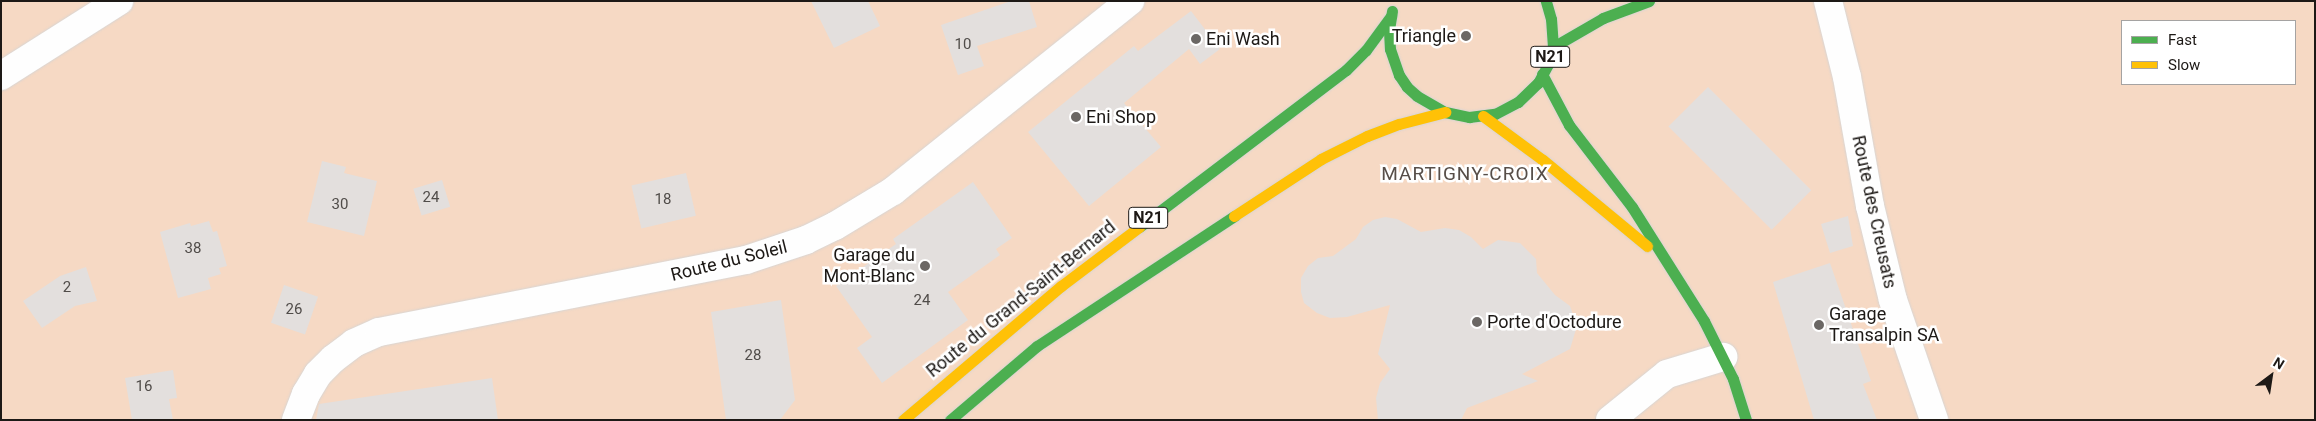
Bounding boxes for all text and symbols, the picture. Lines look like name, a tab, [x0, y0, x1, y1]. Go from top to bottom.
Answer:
legend	[2121, 20, 2296, 85]
place label: Triangle	[1392, 25, 1456, 47]
place label: Eni Wash	[1206, 28, 1280, 50]
marker: Triangle	[1460, 30, 1472, 42]
text: Fast	[2168, 31, 2197, 49]
marker: Eni Wash	[1190, 33, 1202, 45]
house number: 10	[955, 36, 971, 54]
road number: N21	[1530, 44, 1570, 70]
text: Slow	[2168, 56, 2200, 74]
place label: Eni Shop	[1086, 106, 1156, 128]
marker: Eni Shop	[1070, 111, 1082, 123]
street label: Route des Creusats	[1847, 133, 1901, 291]
district label: MARTIGNY-CROIX	[1380, 163, 1550, 185]
house number: 24	[423, 189, 439, 207]
house number: 18	[655, 191, 671, 209]
house number: 30	[332, 196, 348, 214]
road number: N21	[1128, 204, 1168, 232]
street label: Route du Grand-Saint-Bernard	[922, 216, 1120, 382]
street label: Route du Soleil	[668, 236, 790, 286]
house number: 38	[185, 240, 201, 258]
place label: Garage du Mont-Blanc	[823, 245, 915, 288]
marker: Garage du Mont-Blanc	[919, 260, 931, 272]
house number: 2	[63, 279, 71, 297]
house number: 24	[914, 292, 930, 310]
house number: 26	[286, 301, 302, 319]
place label: Garage Transalpin SA	[1829, 304, 1939, 346]
place label: Porte d'Octodure	[1487, 311, 1622, 333]
marker: Porte d'Octodure	[1471, 316, 1483, 328]
marker: Garage Transalpin SA	[1813, 319, 1825, 331]
house number: 28	[745, 347, 761, 365]
north arrow	[2246, 351, 2296, 401]
text: N	[2270, 354, 2287, 373]
house number: 16	[136, 378, 152, 396]

